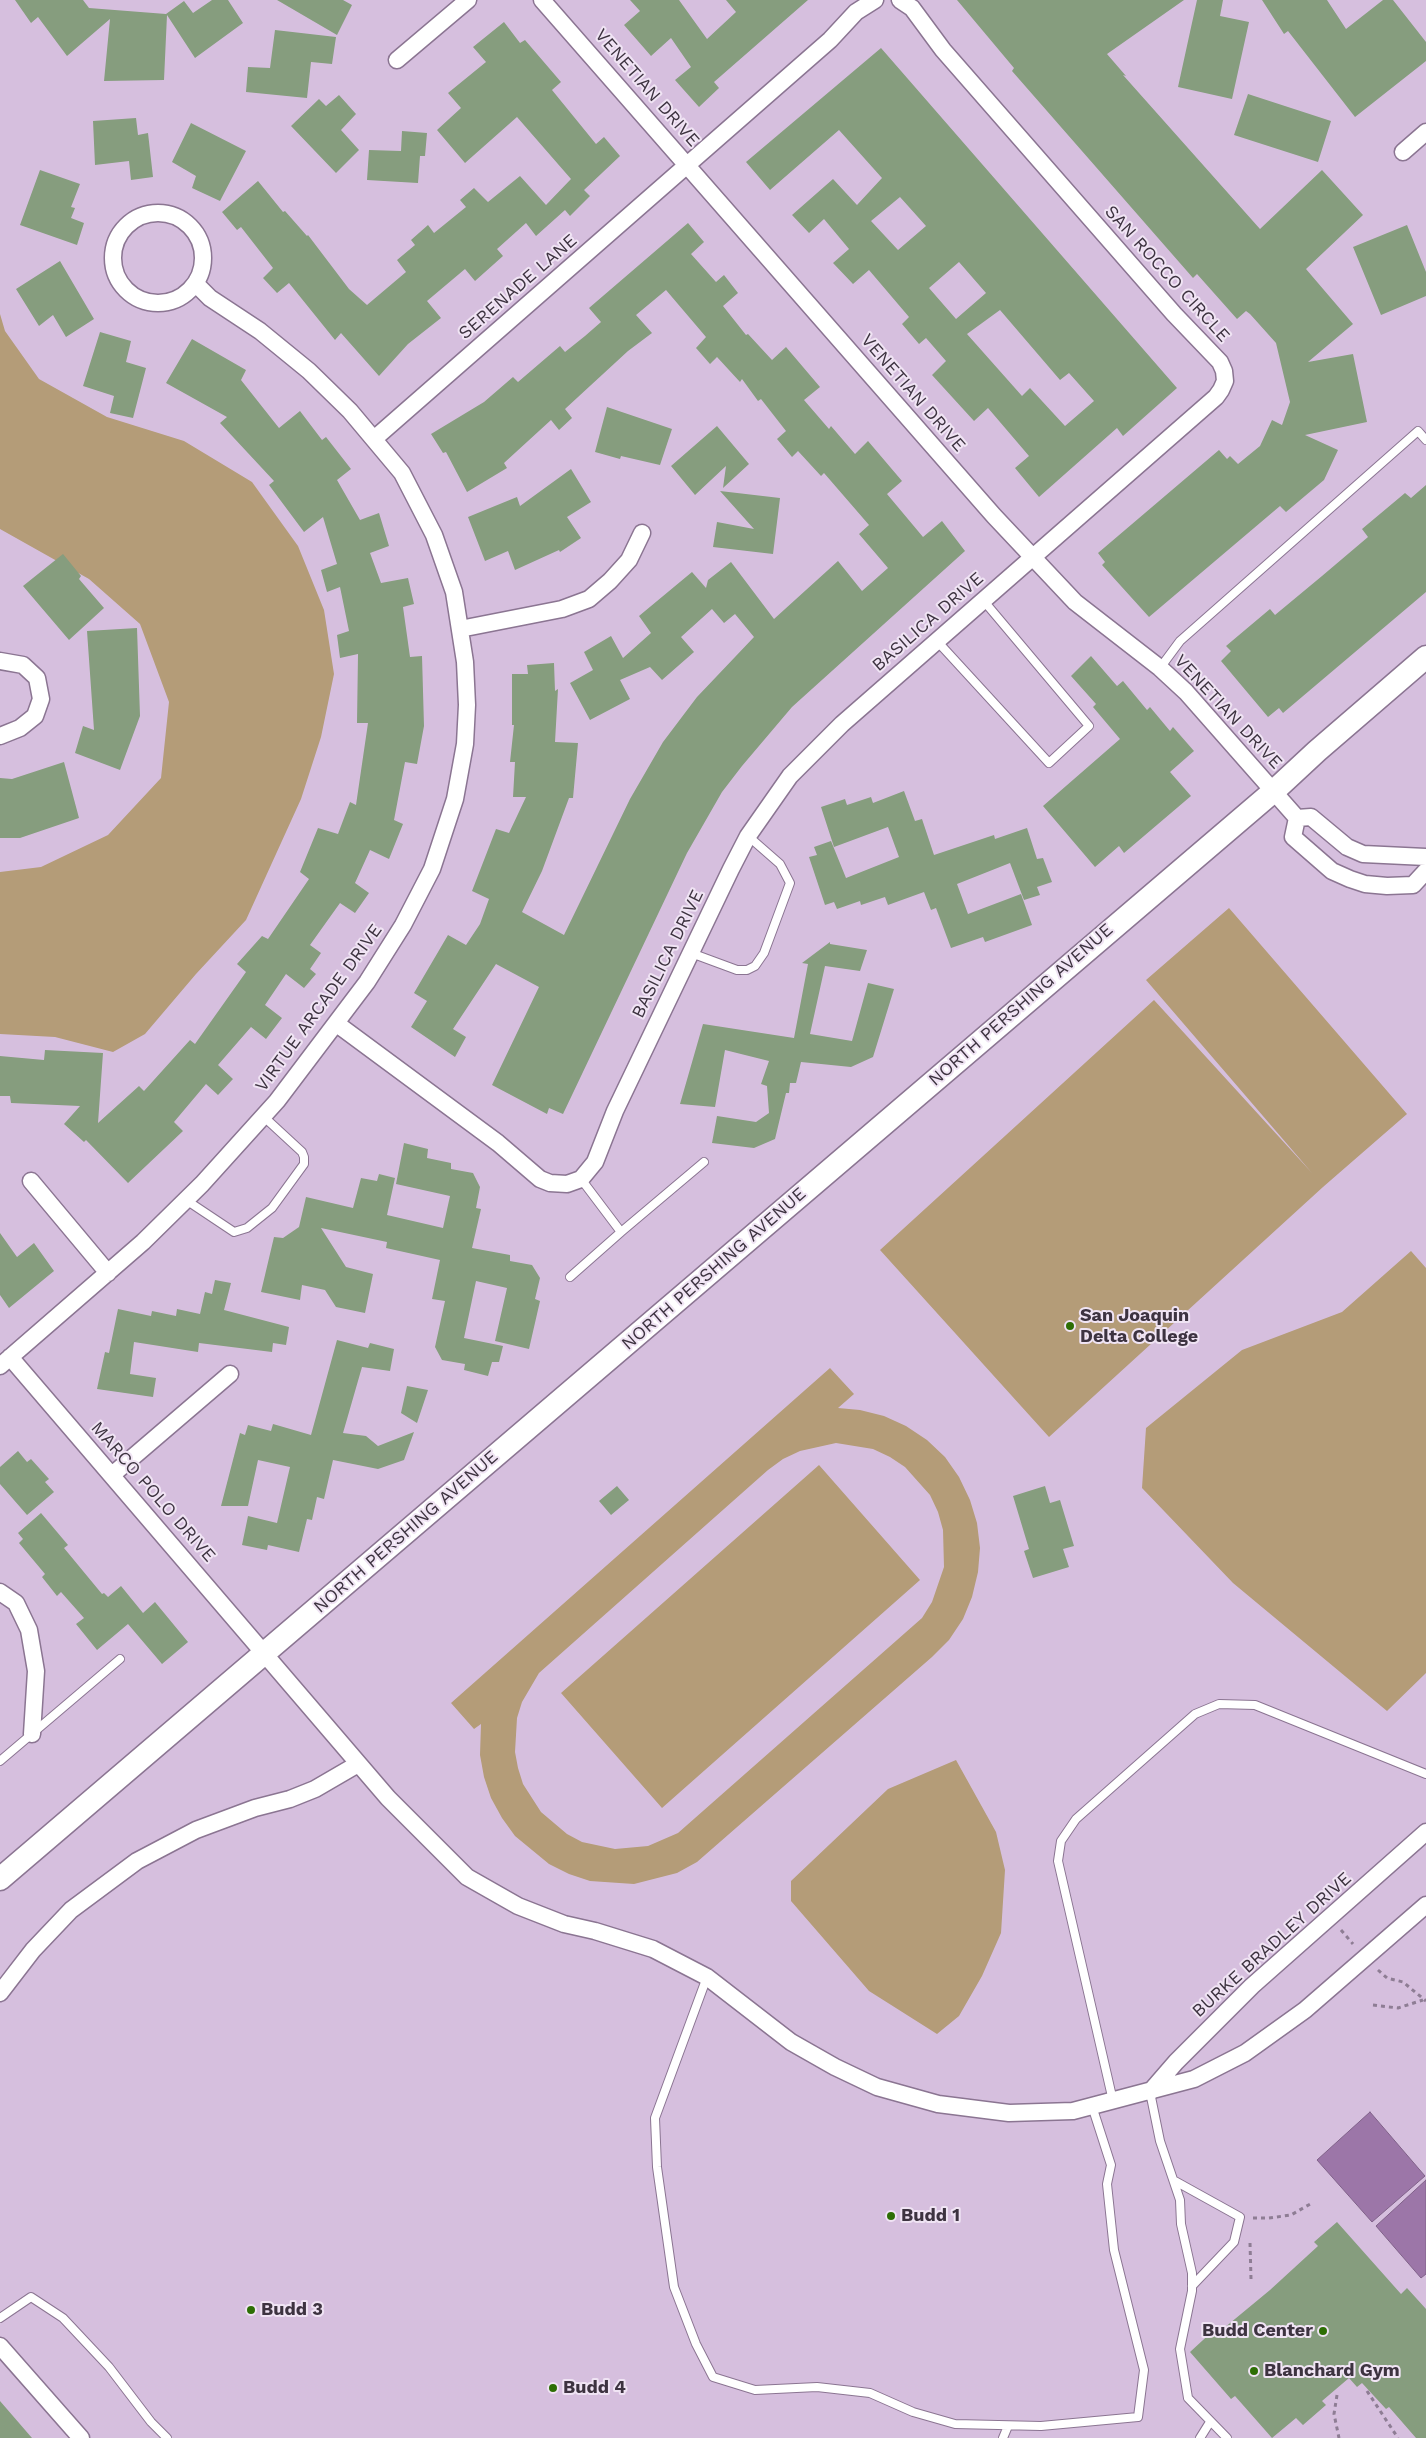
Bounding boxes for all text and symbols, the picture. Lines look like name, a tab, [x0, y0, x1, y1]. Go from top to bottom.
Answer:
street label: VENETIAN DRIVE	[590, 25, 704, 151]
street label: SAN ROCCO CIRCLE	[1100, 201, 1234, 347]
street label: SERENADE LANE	[454, 230, 582, 344]
street label: VENETIAN DRIVE	[856, 330, 970, 456]
street label: BASILICA DRIVE	[868, 568, 988, 676]
street label: VENETIAN DRIVE	[1169, 650, 1287, 774]
street label: BASILICA DRIVE	[628, 886, 708, 1022]
street label: NORTH PERSHING AVENUE	[925, 919, 1117, 1091]
street label: VIRTUE ARCADE DRIVE	[251, 920, 387, 1096]
street label: NORTH PERSHING AVENUE	[618, 1183, 810, 1355]
place label: San Joaquin Delta College	[1080, 1305, 1198, 1348]
marker: San Joaquin Delta College	[1064, 1320, 1076, 1332]
street label: MARCO POLO DRIVE	[86, 1417, 220, 1567]
street label: NORTH PERSHING AVENUE	[310, 1446, 502, 1618]
street label: BURKE BRADLEY DRIVE	[1188, 1868, 1356, 2022]
place label: Budd 1	[901, 2205, 960, 2227]
marker: Budd 1	[885, 2210, 897, 2222]
place label: Budd 3	[261, 2299, 323, 2321]
marker: Budd 3	[245, 2304, 257, 2316]
place label: Budd Center	[1202, 2320, 1313, 2342]
marker: Budd Center	[1317, 2325, 1329, 2337]
place label: Blanchard Gym	[1264, 2360, 1400, 2382]
marker: Blanchard Gym	[1248, 2365, 1260, 2377]
place label: Budd 4	[563, 2377, 626, 2399]
marker: Budd 4	[547, 2382, 559, 2394]

